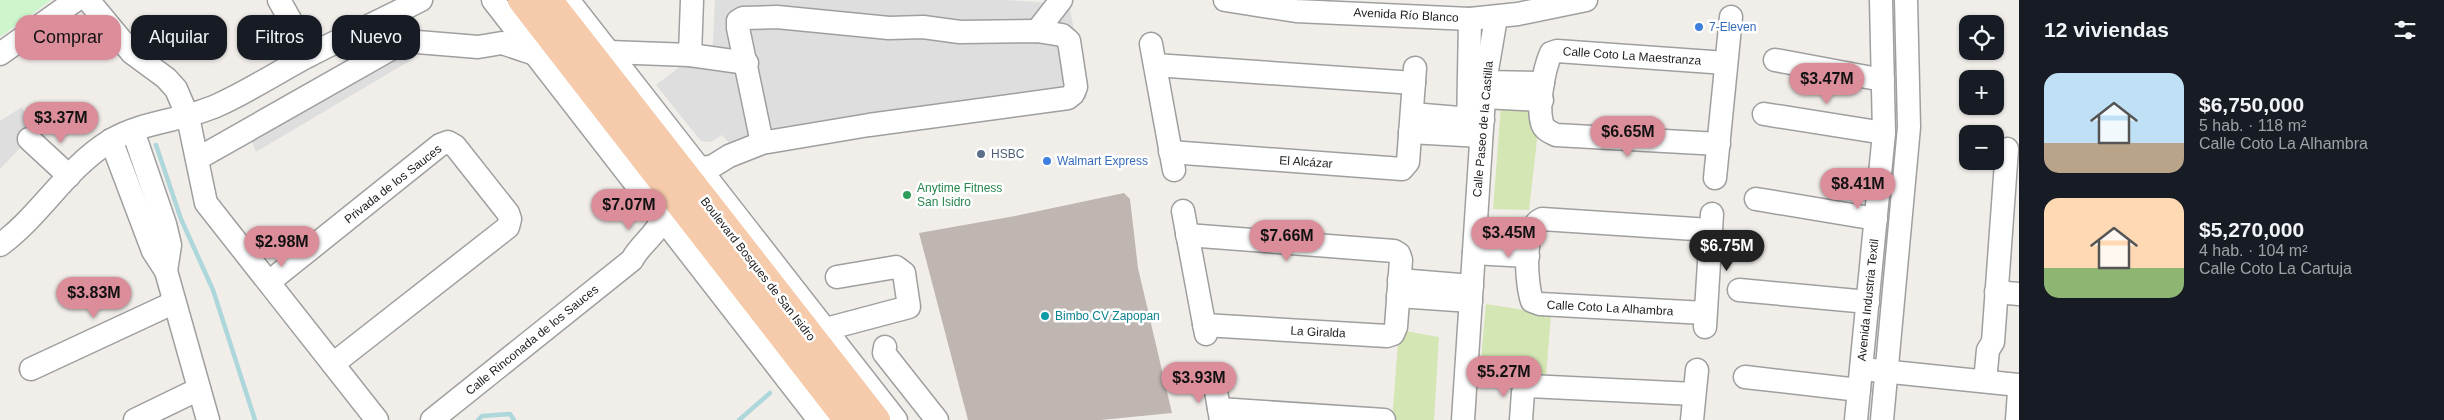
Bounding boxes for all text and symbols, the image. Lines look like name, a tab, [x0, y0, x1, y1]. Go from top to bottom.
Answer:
street label: Avenida Río Blanco	[1353, 5, 1459, 25]
chip: Comprar	[15, 15, 121, 60]
chip: Alquilar	[131, 15, 227, 60]
chip: Filtros	[237, 15, 322, 60]
chip: Nuevo	[332, 15, 420, 60]
map controls	[1959, 15, 2004, 170]
button: locate	[1959, 15, 2004, 60]
icon: filters	[2391, 16, 2419, 44]
text: 12 viviendas	[2044, 18, 2169, 41]
place label: 7-Eleven	[1709, 20, 1756, 34]
marker: 7-Eleven	[1693, 21, 1705, 33]
street label: Calle Coto La Maestranza	[1562, 44, 1702, 68]
street label: Calle Paseo de la Castilla	[1470, 60, 1496, 198]
pin: $3.47M	[1786, 62, 1868, 105]
text: $3.47M	[1800, 70, 1854, 87]
button: +	[1959, 70, 2004, 115]
icon: home	[2084, 93, 2144, 153]
text: $6,750,000	[2199, 93, 2304, 116]
pin: $3.37M	[20, 102, 102, 144]
text: $3.37M	[34, 109, 88, 126]
pin: $6.65M	[1587, 116, 1669, 158]
text: 5 hab. · 118 m²	[2199, 117, 2306, 134]
text: $6.65M	[1601, 123, 1655, 140]
button: −	[1959, 125, 2004, 170]
text: Calle Coto La Alhambra	[2199, 135, 2368, 152]
street label: Privada de los Sauces	[342, 142, 444, 226]
place label: HSBC	[991, 147, 1025, 161]
marker: HSBC	[975, 148, 987, 160]
street label: El Alcázar	[1279, 153, 1333, 171]
place label: Walmart Express	[1057, 154, 1148, 168]
marker: Walmart Express	[1041, 155, 1053, 167]
pin: $8.41M	[1817, 168, 1899, 210]
text: $8.41M	[1831, 175, 1885, 192]
place label: Anytime Fitness San Isidro	[917, 181, 1002, 209]
pin: $7.07M	[588, 188, 670, 231]
marker: Anytime Fitness San Isidro	[901, 189, 913, 201]
street label: Boulevard Bosques de San Isidro	[698, 195, 819, 344]
text: $7.07M	[602, 196, 656, 213]
pin: $3.45M	[1468, 216, 1550, 259]
icon: home	[2084, 218, 2144, 278]
text: $5,270,000	[2199, 218, 2304, 241]
pin: $7.66M	[1246, 220, 1328, 262]
text: $3.45M	[1482, 224, 1536, 241]
pin: $2.98M	[241, 226, 323, 268]
text: $7.66M	[1260, 227, 1314, 244]
pin: $6.75M	[1686, 230, 1768, 272]
text: $2.98M	[255, 233, 309, 250]
text: $6.75M	[1700, 237, 1754, 254]
street label: Avenida Industria Textil	[1855, 238, 1881, 362]
text: 4 hab. · 104 m²	[2199, 242, 2308, 259]
text: Calle Coto La Cartuja	[2199, 260, 2352, 277]
pin: $3.83M	[53, 276, 135, 319]
street label: Calle Rinconada de los Sauces	[463, 282, 601, 398]
text: $3.83M	[67, 284, 121, 301]
street label: Calle Coto La Alhambra	[1546, 298, 1674, 318]
place label: Bimbo CV Zapopan	[1055, 309, 1160, 323]
marker: Bimbo CV Zapopan	[1039, 310, 1051, 322]
street label: La Giralda	[1290, 324, 1346, 340]
pin: $5.27M	[1463, 356, 1545, 398]
pin: $3.93M	[1158, 362, 1240, 404]
text: $5.27M	[1477, 363, 1531, 380]
text: $3.93M	[1172, 369, 1226, 386]

